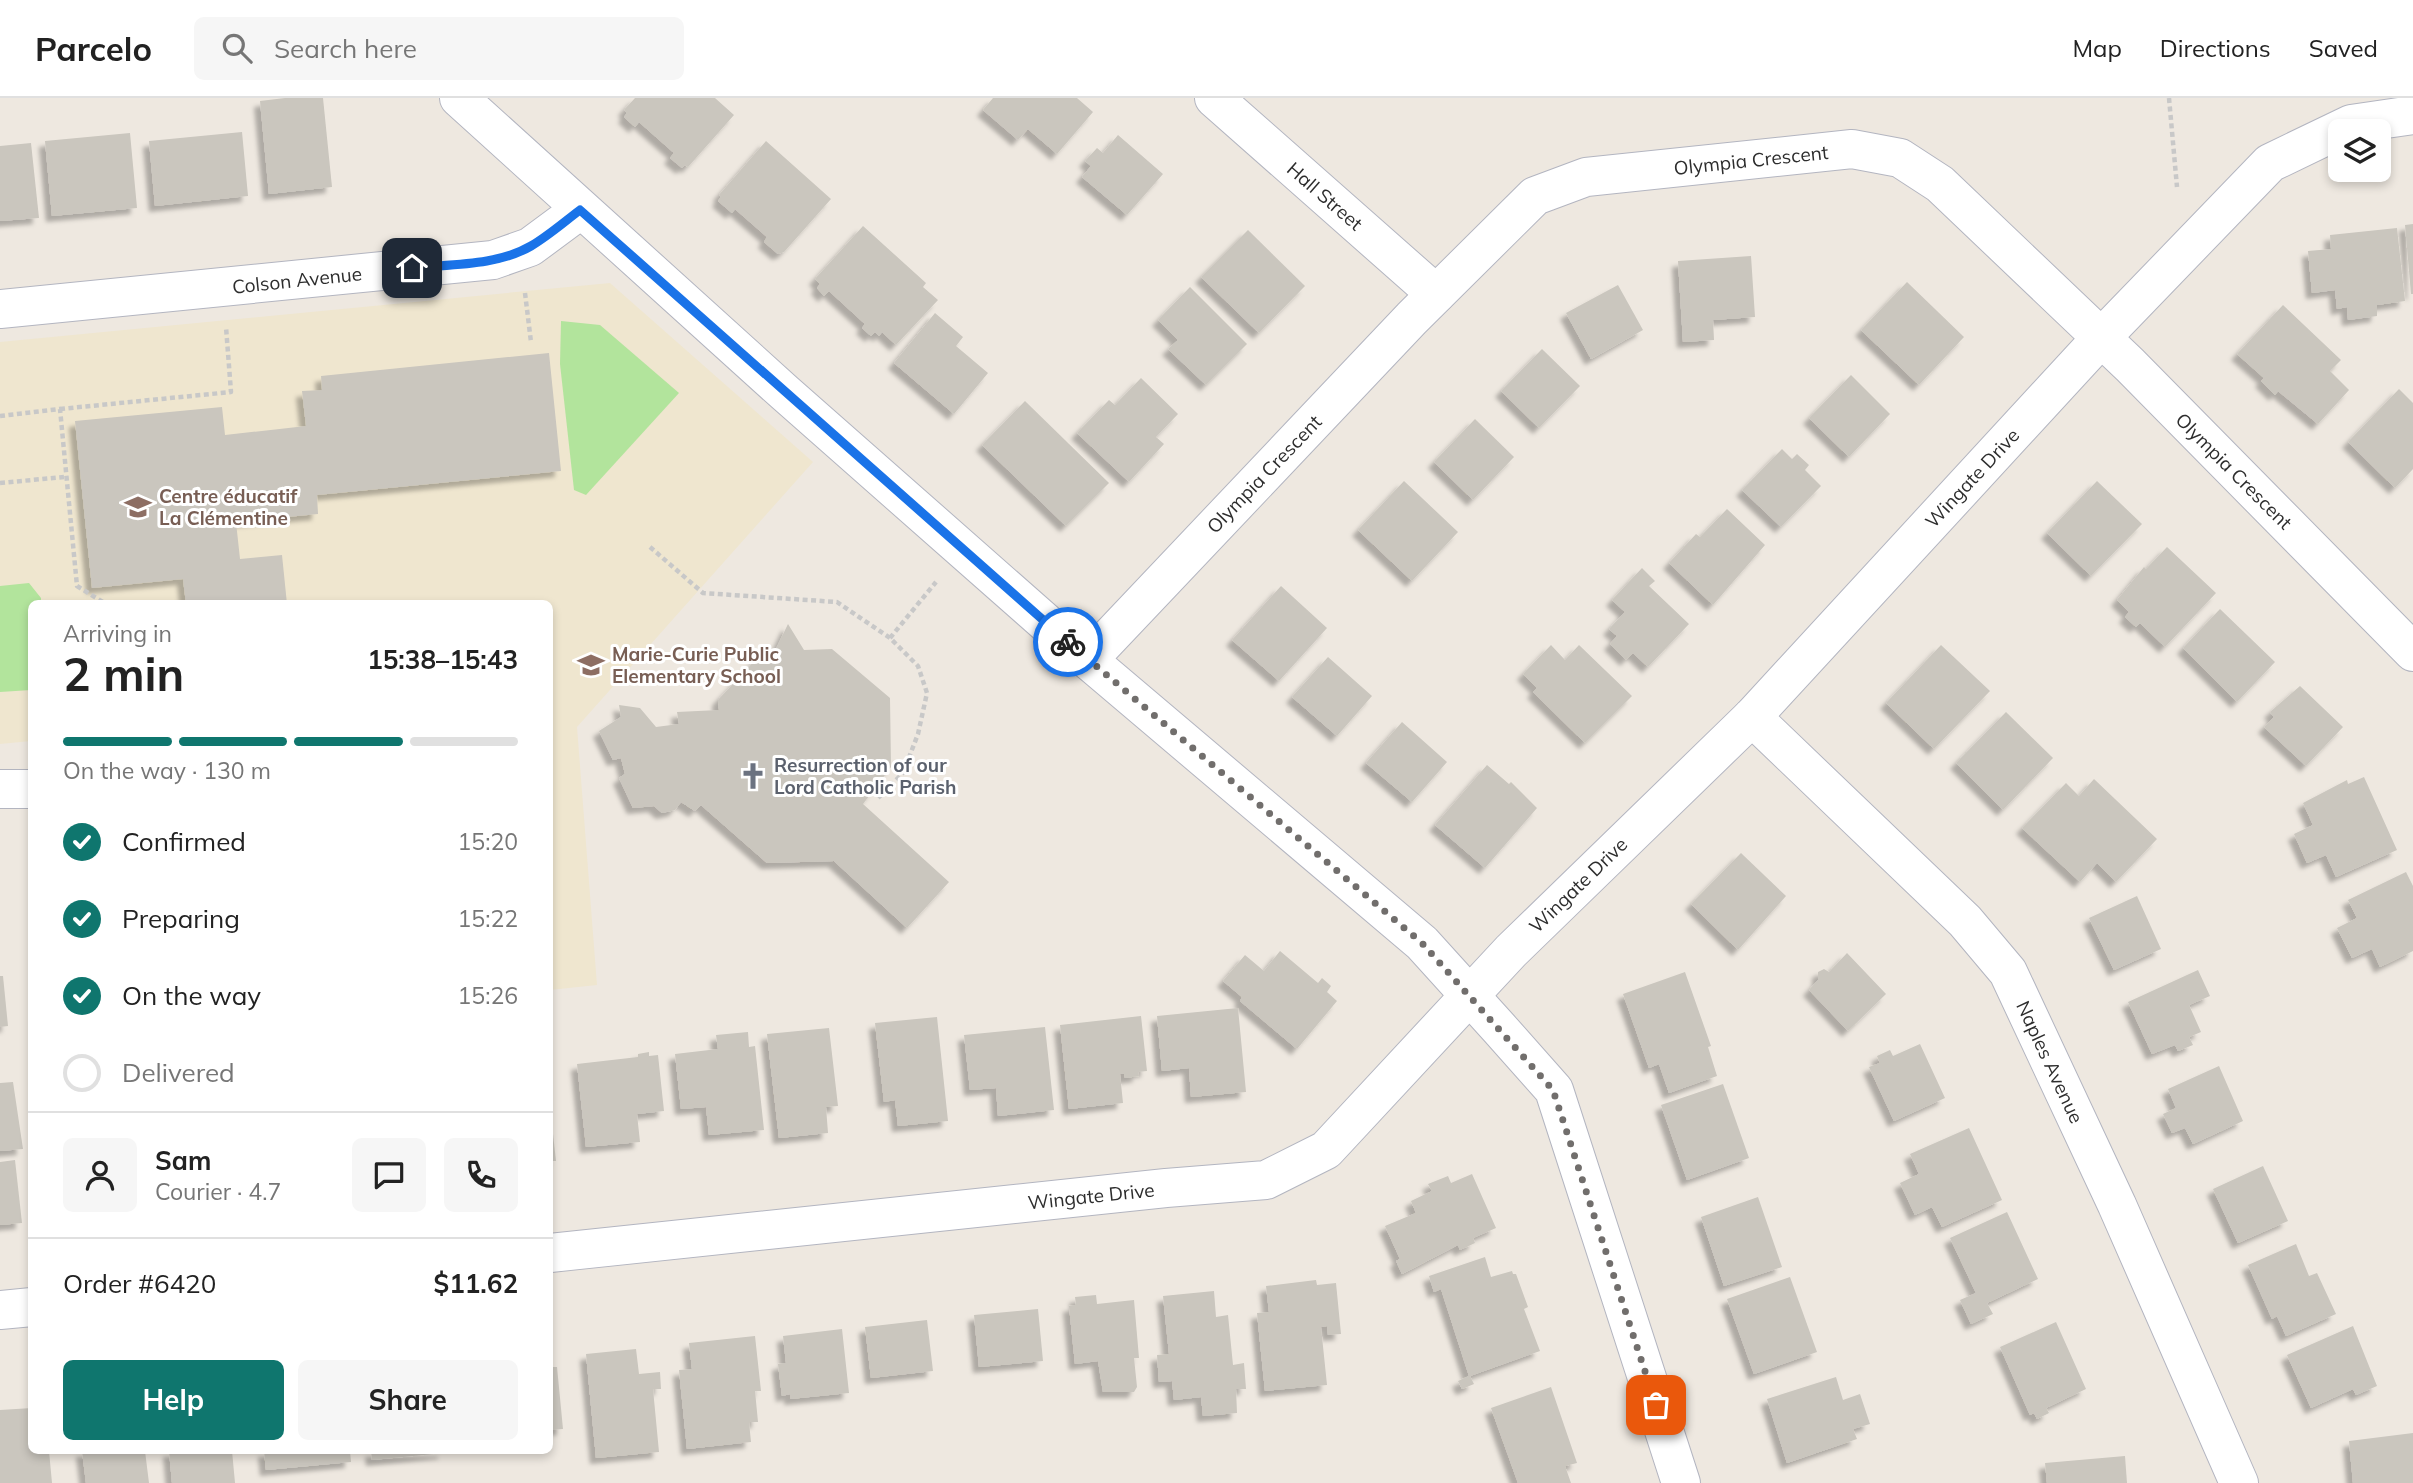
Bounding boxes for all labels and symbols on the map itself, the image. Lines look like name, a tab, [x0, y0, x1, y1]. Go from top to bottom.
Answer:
street label: Olympia Crescent	[1673, 140, 1830, 180]
street label: Hall Street	[1282, 157, 1368, 236]
pin	[382, 238, 442, 298]
street label: Colson Avenue	[231, 261, 363, 299]
street label: Olympia Crescent	[2171, 408, 2298, 535]
street label: Olympia Crescent	[1201, 410, 1327, 538]
street label: Wingate Drive	[1920, 423, 2024, 533]
place label: Centre éducatif La Clémentine	[159, 484, 298, 530]
school or university icon: Centre éducatif La Clémentine	[123, 492, 153, 522]
courier	[1033, 607, 1103, 677]
place label: Marie-Curie Public Elementary School	[612, 642, 781, 688]
school or university icon: Marie-Curie Public Elementary School	[576, 650, 606, 680]
place label: Resurrection of our Lord Catholic Parish	[774, 753, 957, 799]
church icon: Resurrection of our Lord Catholic Parish	[738, 761, 768, 791]
street label: Wingate Drive	[1524, 832, 1632, 938]
street label: Naples Avenue	[2011, 997, 2089, 1127]
street label: Wingate Drive	[1026, 1177, 1156, 1215]
pin	[1626, 1375, 1686, 1435]

